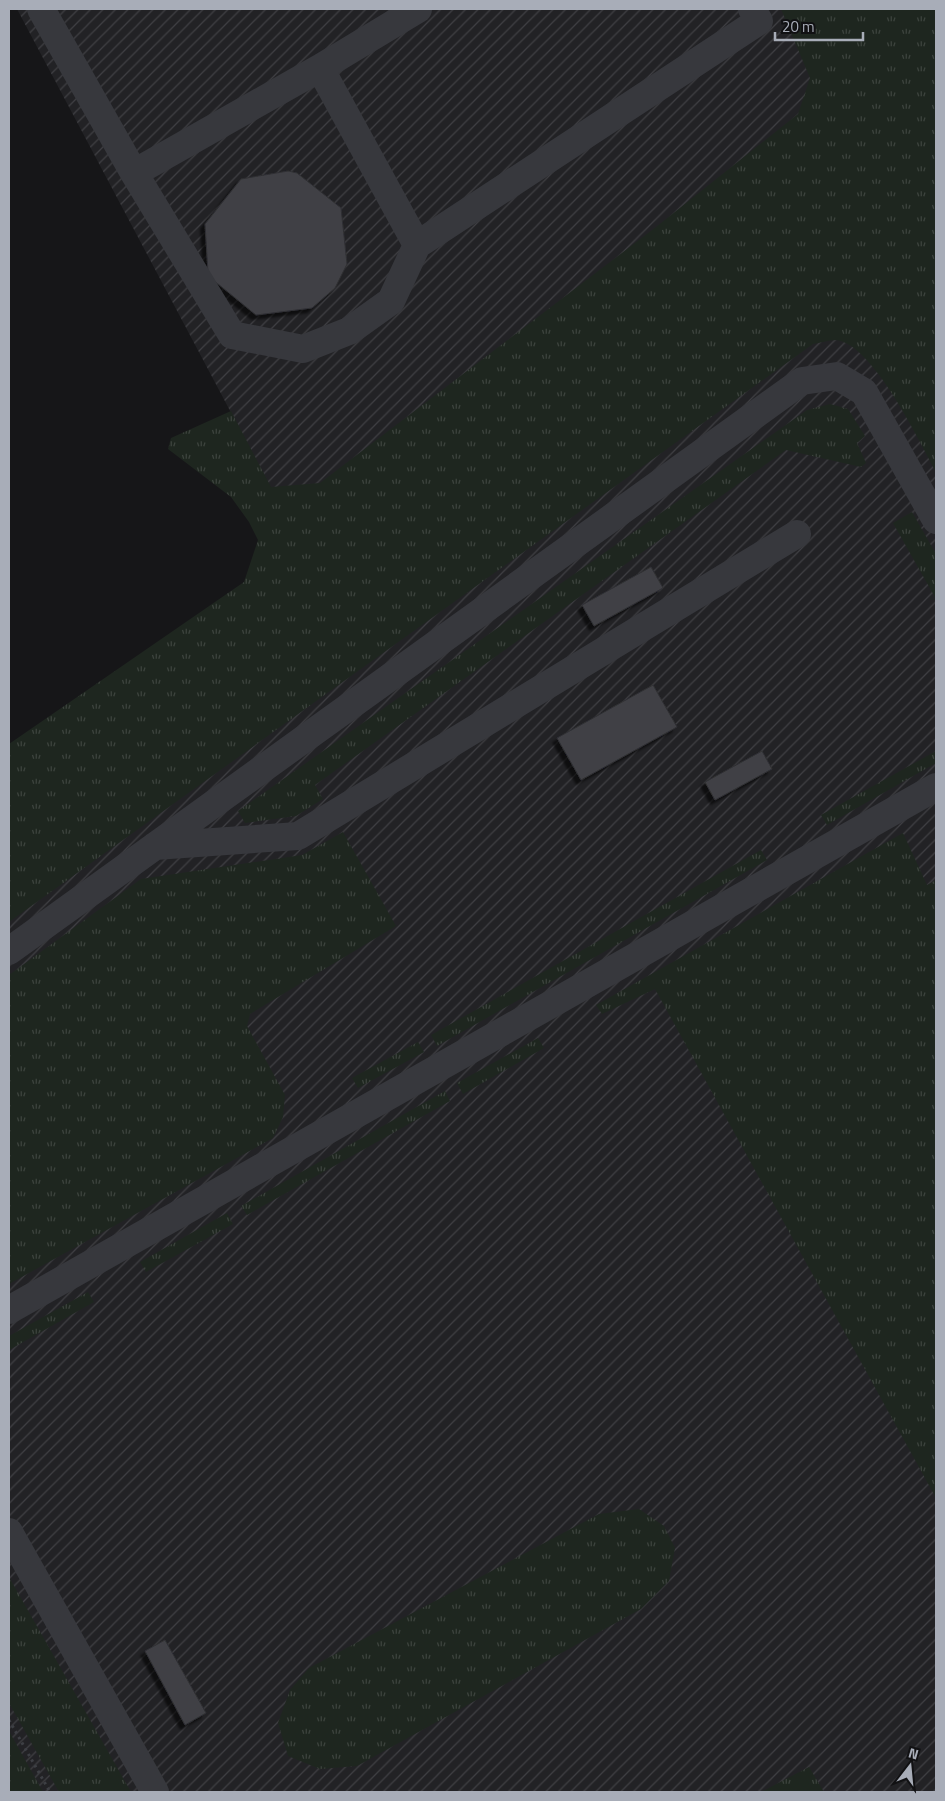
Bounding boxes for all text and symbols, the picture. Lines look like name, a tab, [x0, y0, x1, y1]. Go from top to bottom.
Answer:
scale bar	[775, 10, 862, 42]
text: 20 m	[782, 15, 815, 38]
north arrow	[885, 1741, 935, 1791]
text: N	[906, 1742, 921, 1764]

